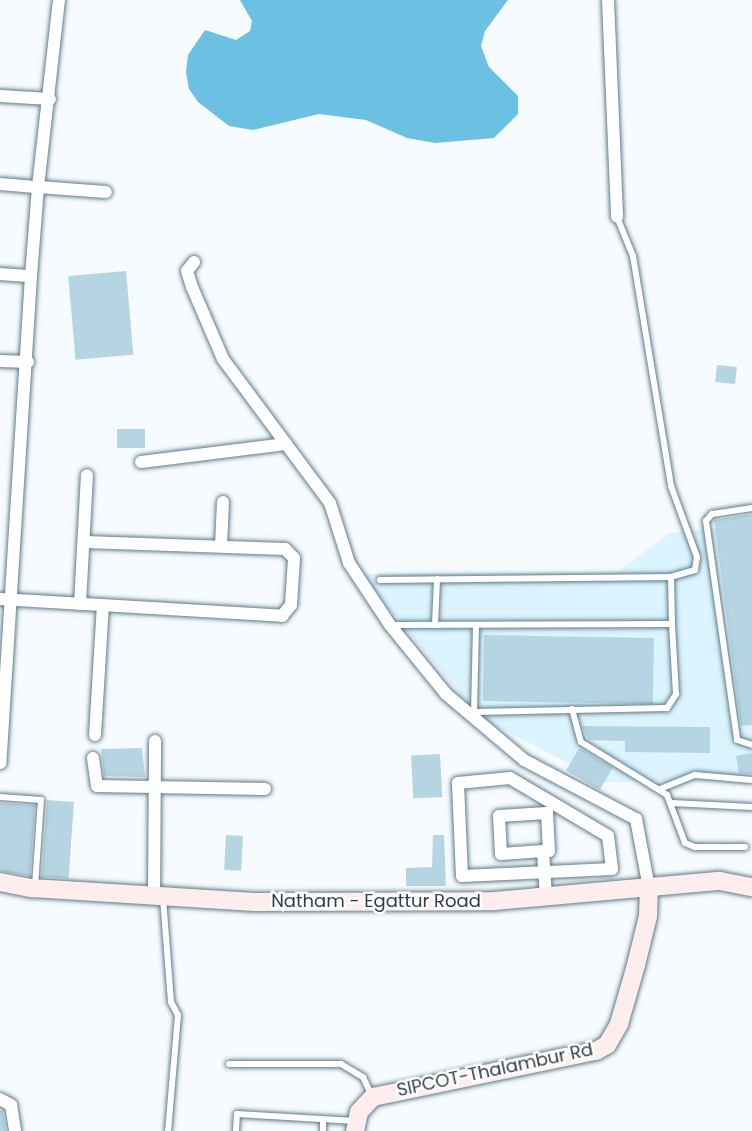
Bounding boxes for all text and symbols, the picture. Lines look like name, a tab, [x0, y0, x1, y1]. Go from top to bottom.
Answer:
street label: Natham - Egattur Road	[271, 890, 481, 912]
street label: SIPCOT-Thalambur Rd	[395, 1039, 595, 1101]

